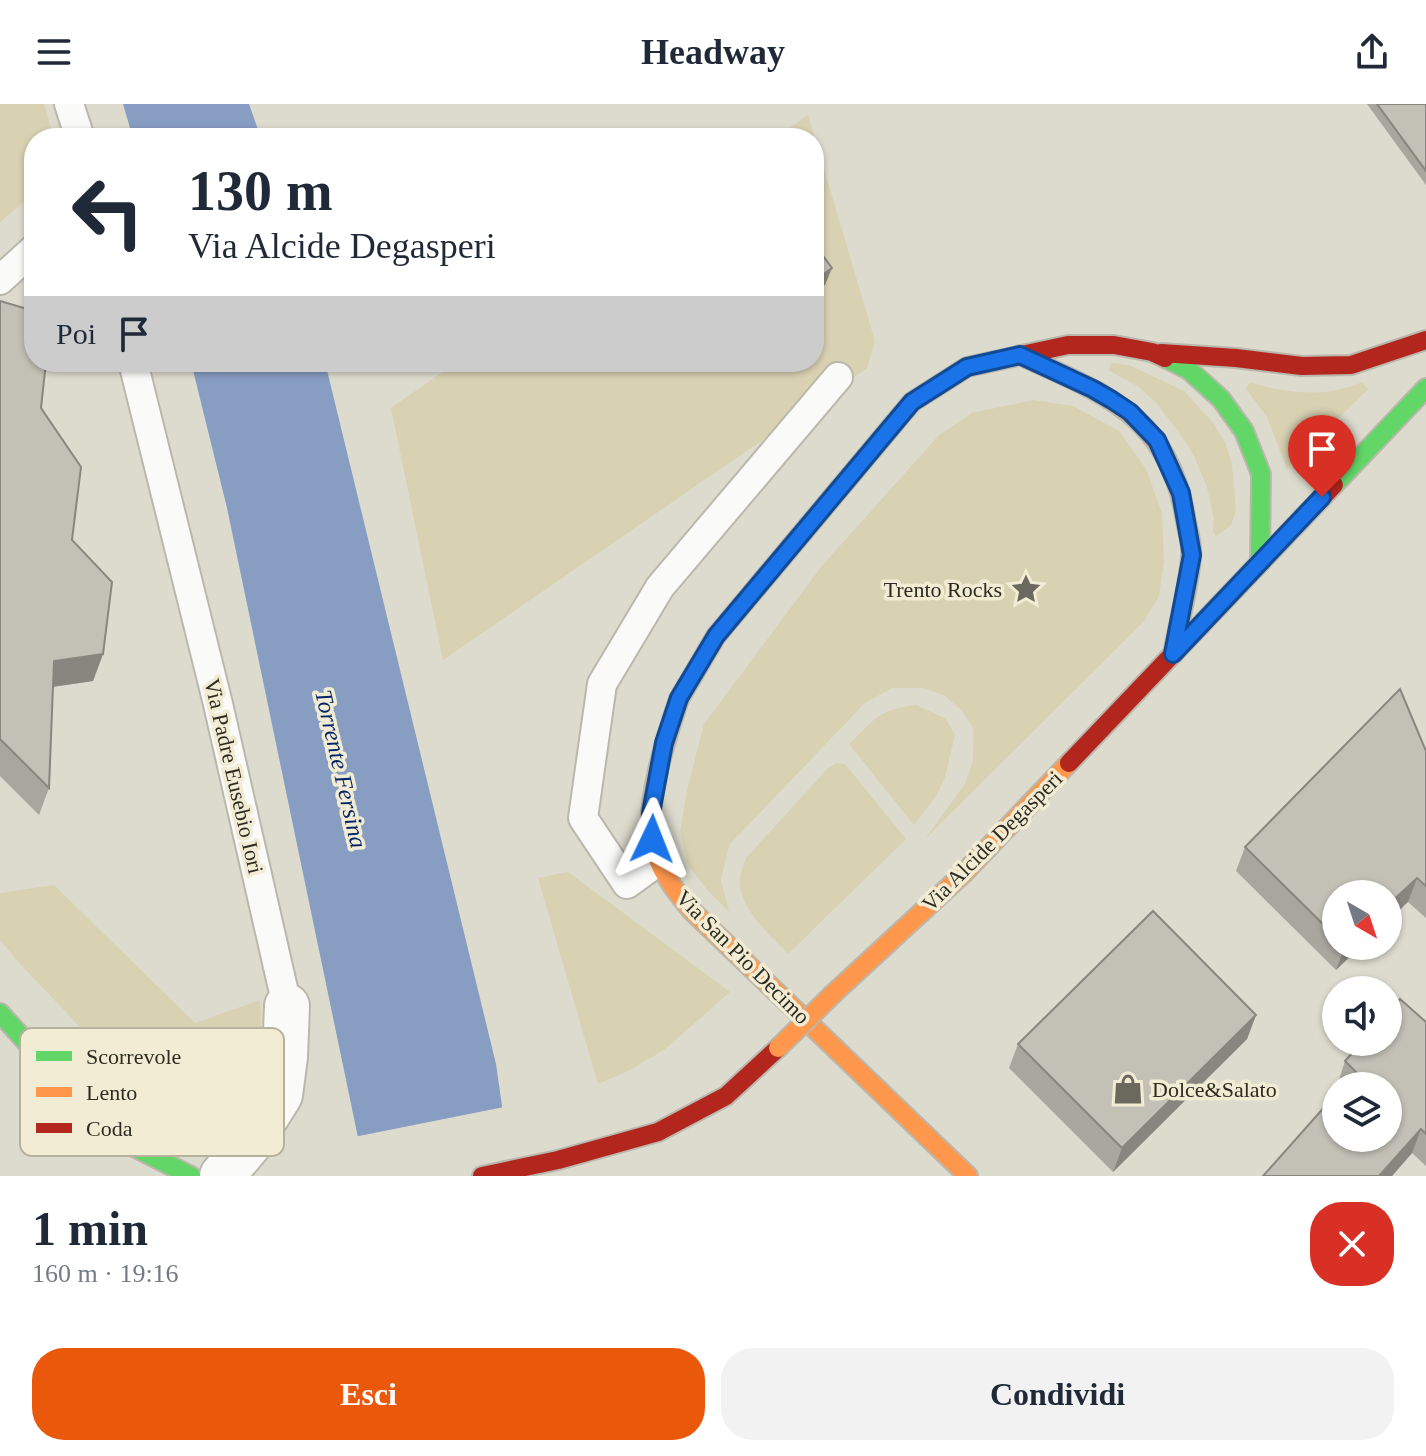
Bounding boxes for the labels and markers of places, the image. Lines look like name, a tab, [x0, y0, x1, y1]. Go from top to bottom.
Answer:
pin	[1288, 415, 1356, 497]
place icon: Trento Rocks	[1009, 572, 1043, 606]
place label: Trento Rocks	[884, 577, 1002, 602]
shop icon: Dolce&Salato	[1111, 1072, 1145, 1106]
place label: Dolce&Salato	[1152, 1077, 1277, 1102]

